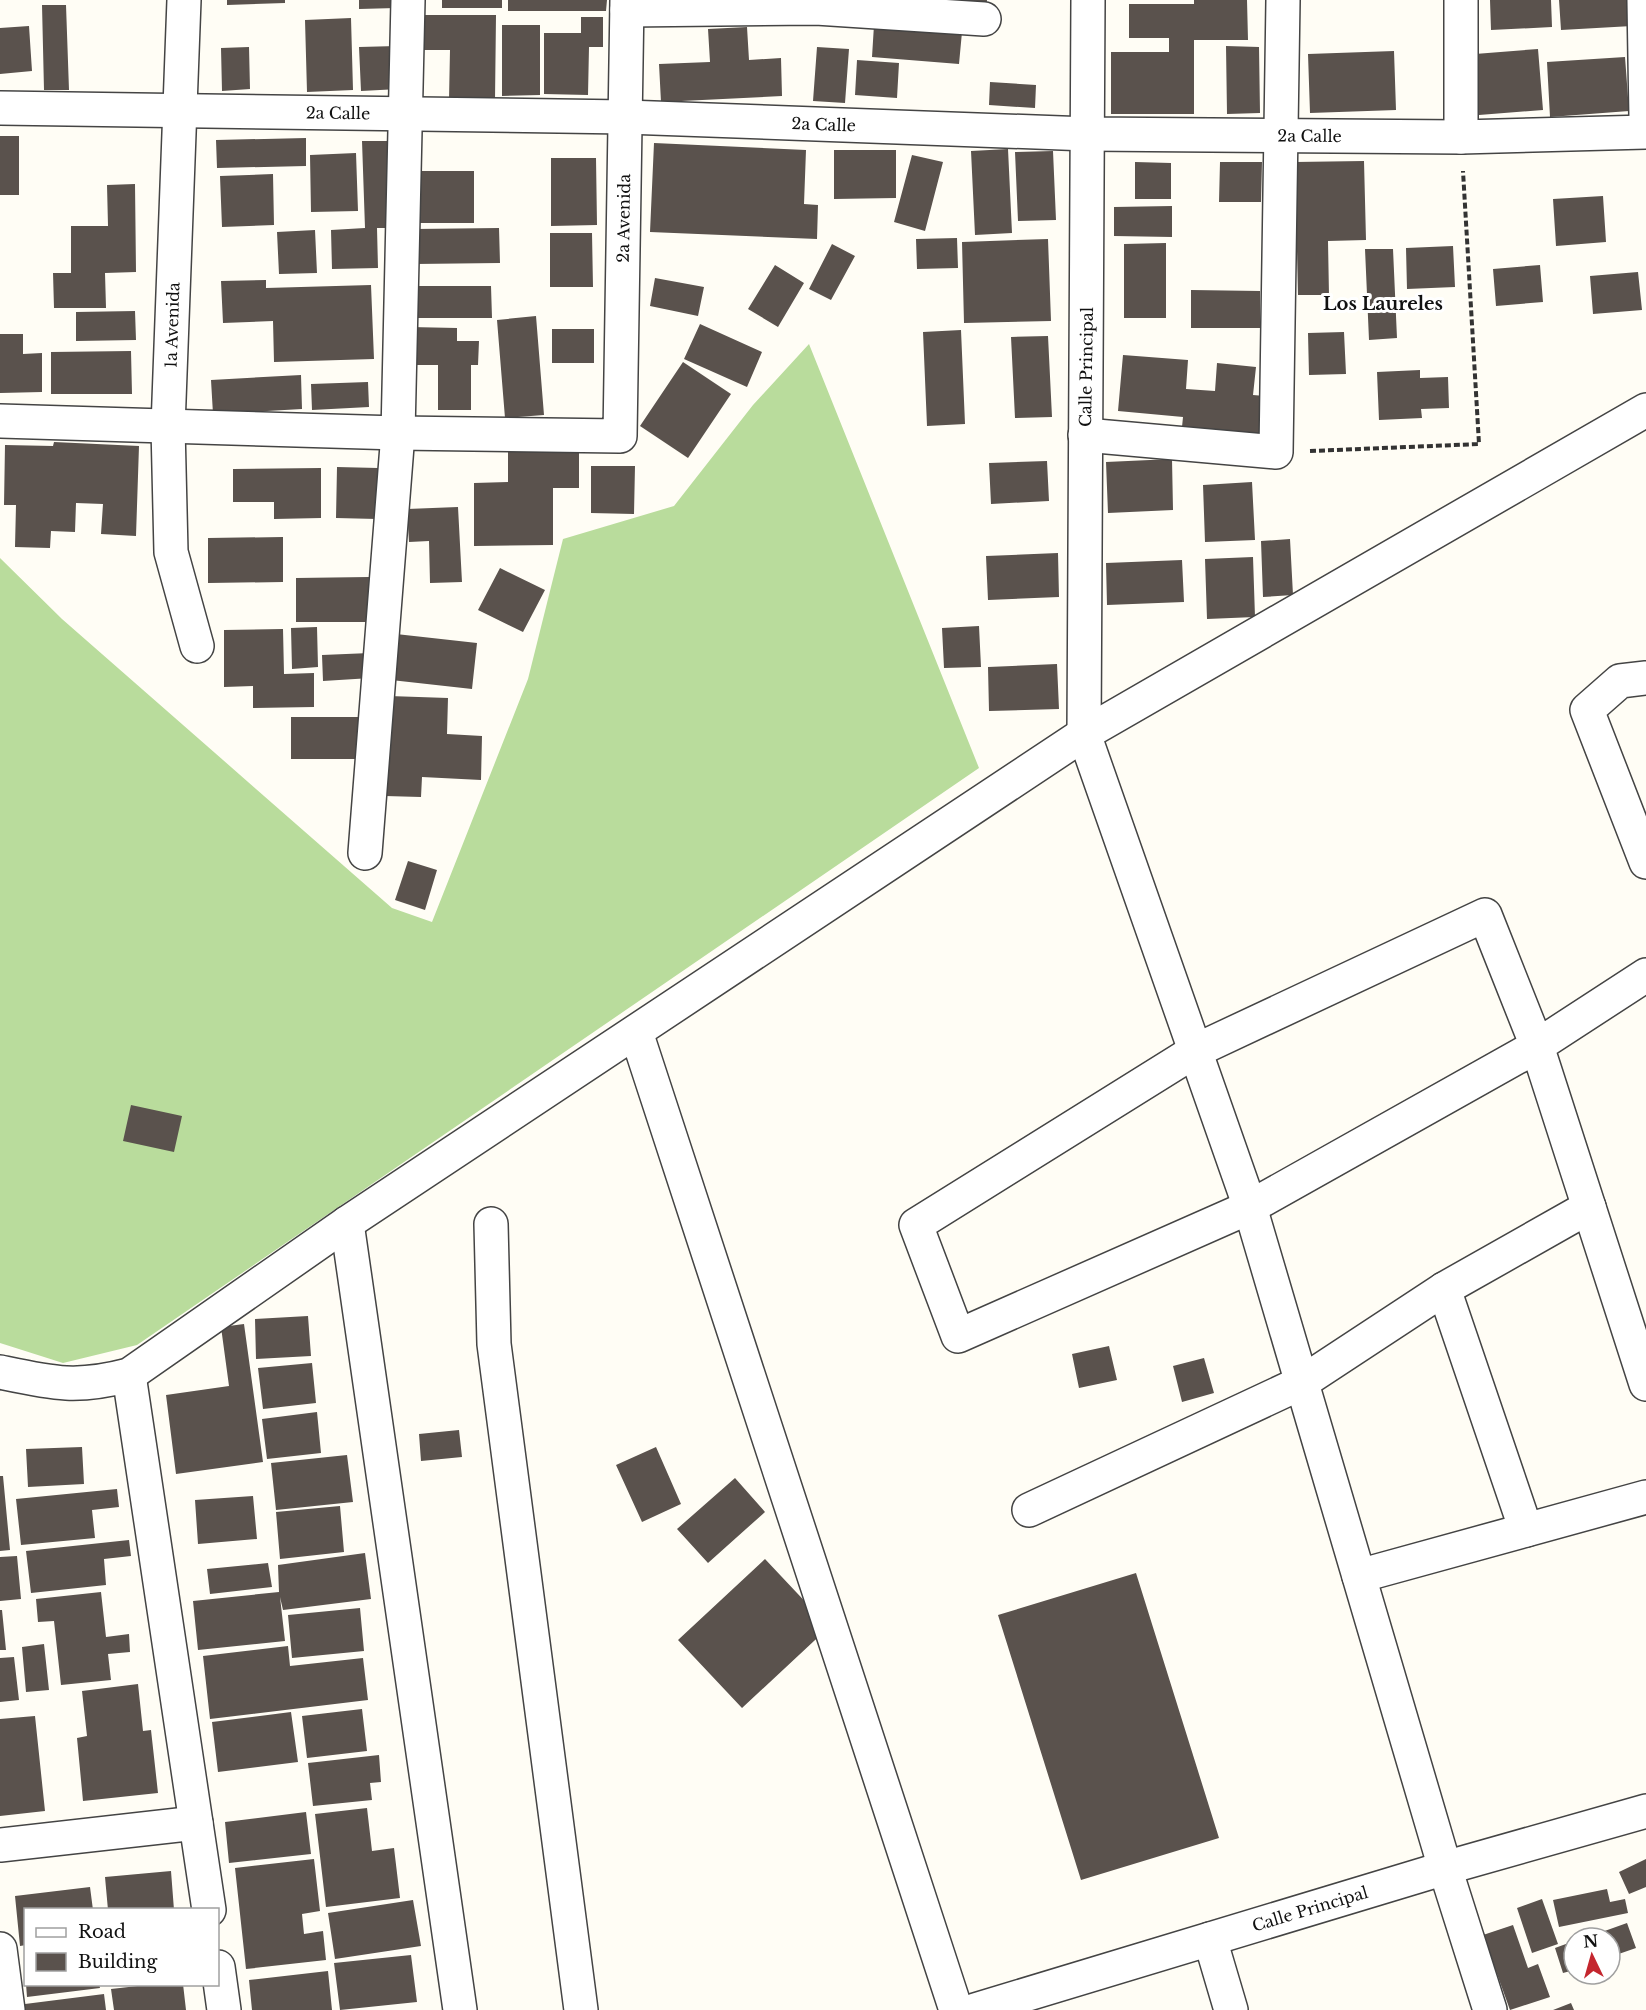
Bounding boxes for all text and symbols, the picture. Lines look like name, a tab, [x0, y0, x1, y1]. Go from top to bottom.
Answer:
street label: 2a Calle	[306, 102, 370, 123]
street label: 2a Calle	[791, 113, 856, 135]
street label: 2a Calle	[1277, 126, 1342, 146]
street label: 2a Avenida	[613, 174, 634, 263]
street label: 1a Avenida	[161, 282, 183, 368]
district label: Los Laureles	[1323, 293, 1443, 315]
street label: Calle Principal	[1075, 307, 1097, 427]
street label: Calle Principal	[1250, 1882, 1370, 1936]
legend	[24, 1908, 219, 1986]
text: Road	[78, 1921, 126, 1943]
north arrow	[1562, 1926, 1622, 1986]
text: N	[1582, 1930, 1599, 1952]
text: Building	[78, 1951, 157, 1973]

